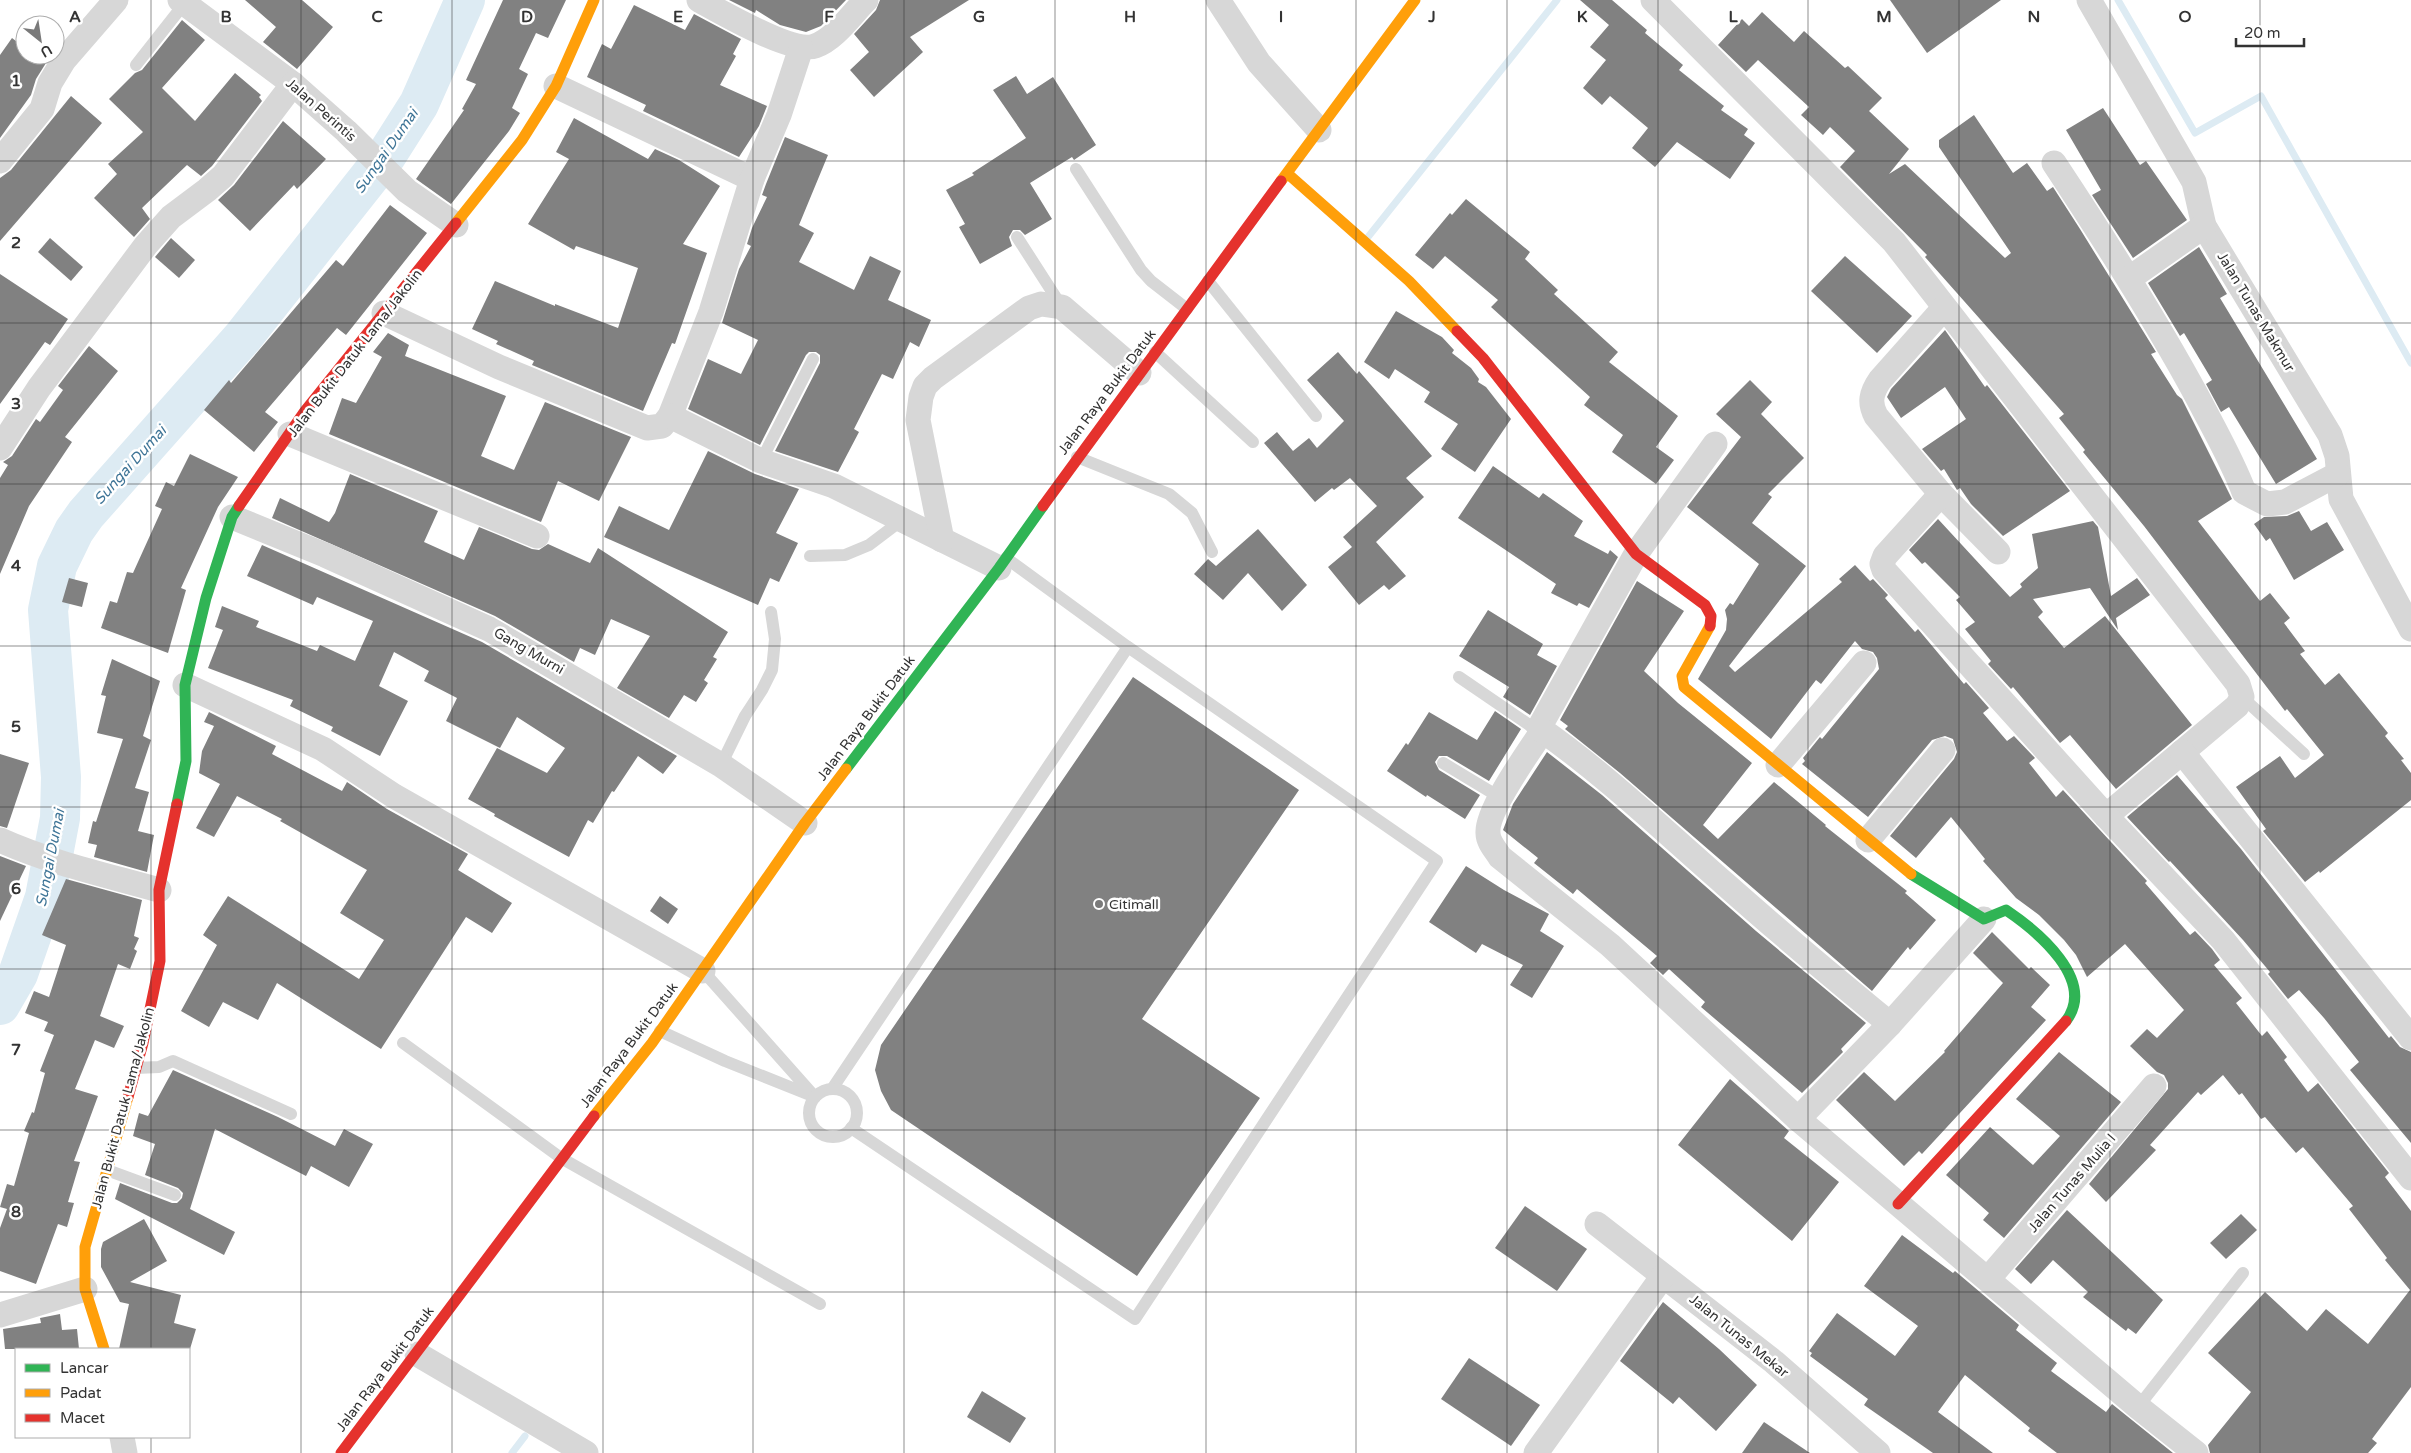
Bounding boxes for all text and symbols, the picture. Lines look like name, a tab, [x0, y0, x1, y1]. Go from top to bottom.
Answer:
text: A	[69, 7, 81, 27]
text: B	[220, 7, 232, 27]
text: C	[371, 7, 383, 27]
text: D	[521, 7, 533, 27]
text: E	[673, 7, 683, 27]
text: F	[824, 7, 834, 27]
text: G	[973, 7, 985, 27]
text: H	[1124, 7, 1136, 27]
text: I	[1279, 7, 1283, 27]
text: J	[1427, 7, 1436, 27]
text: K	[1577, 7, 1588, 27]
text: L	[1728, 7, 1738, 27]
text: M	[1876, 7, 1892, 27]
text: N	[2028, 7, 2040, 27]
text: O	[2179, 7, 2192, 27]
north arrow	[15, 15, 65, 65]
scale bar	[2236, 15, 2304, 47]
text: 20 m	[2244, 24, 2281, 42]
text: U	[37, 41, 55, 61]
text: 1	[11, 71, 21, 91]
street label: Jalan Perintis	[282, 75, 360, 145]
water label: Sungai Dumai	[350, 103, 423, 197]
text: 2	[11, 233, 21, 253]
street label: Jalan Tunas Makmur	[2214, 249, 2299, 375]
street label: Jalan Bukit Datuk Lama/Jakolin	[284, 266, 426, 440]
street label: Jalan Raya Bukit Datuk	[1054, 326, 1160, 458]
text: 3	[11, 394, 21, 414]
water label: Sungai Dumai	[90, 420, 171, 508]
text: 4	[11, 556, 21, 576]
street label: Gang Murni	[491, 624, 567, 678]
street label: Jalan Raya Bukit Datuk	[813, 652, 919, 784]
text: 5	[11, 717, 21, 737]
water label: Sungai Dumai	[32, 805, 69, 908]
text: 6	[11, 879, 21, 899]
place label: Citimall	[1109, 896, 1159, 913]
marker: Citimall	[1093, 898, 1105, 910]
street label: Jalan Raya Bukit Datuk	[576, 979, 682, 1111]
street label: Jalan Bukit Datuk Lama/Jakolin	[88, 1005, 158, 1211]
text: 7	[11, 1040, 21, 1060]
street label: Jalan Tunas Mulia I	[2025, 1130, 2119, 1236]
text: 8	[11, 1202, 21, 1222]
street label: Jalan Tunas Mekar	[1686, 1291, 1793, 1382]
street label: Jalan Raya Bukit Datuk	[332, 1303, 438, 1435]
legend	[15, 1348, 190, 1438]
text: Lancar	[60, 1359, 109, 1377]
text: Padat	[60, 1384, 102, 1402]
text: Macet	[60, 1409, 105, 1427]

